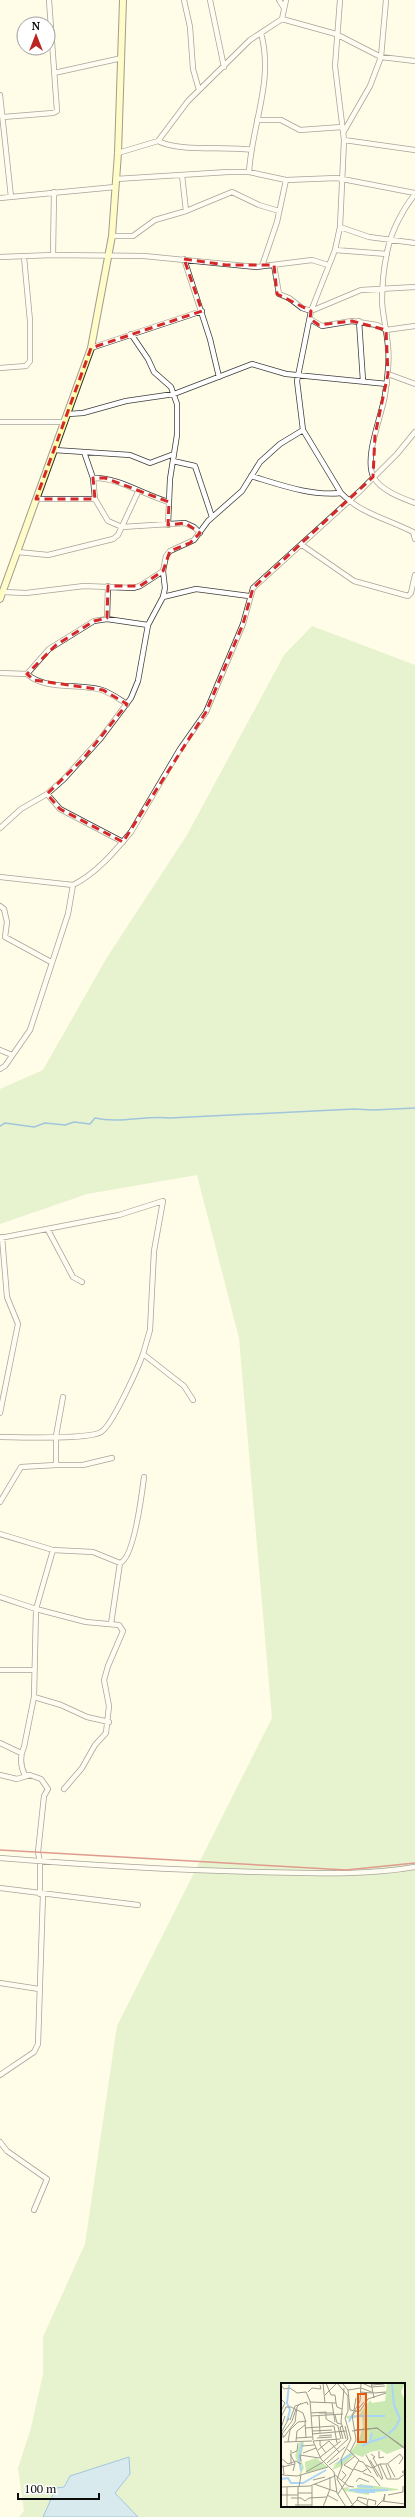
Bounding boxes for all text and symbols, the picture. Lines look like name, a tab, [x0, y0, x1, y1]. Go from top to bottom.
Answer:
north arrow	[16, 16, 56, 56]
text: N	[32, 19, 41, 33]
inset map	[281, 2383, 405, 2507]
scale bar	[18, 2475, 99, 2501]
text: 100 m	[24, 2481, 57, 2496]

